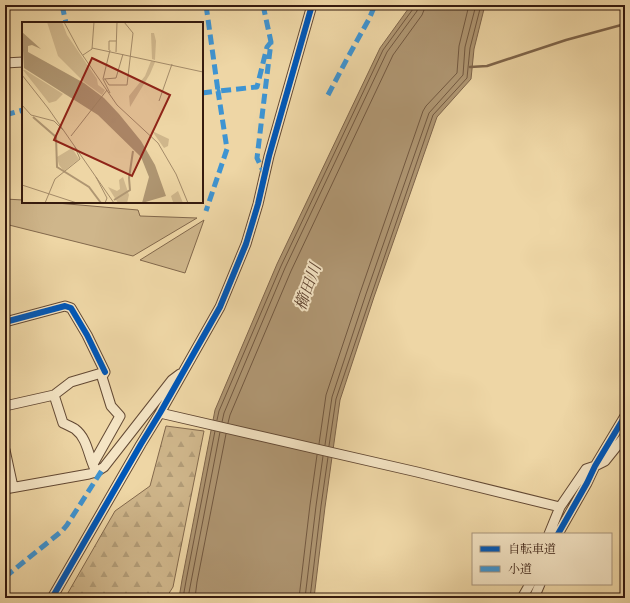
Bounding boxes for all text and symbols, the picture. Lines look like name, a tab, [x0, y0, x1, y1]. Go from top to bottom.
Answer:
inset map	[22, 22, 203, 203]
water label: 櫛田川	[289, 259, 327, 313]
legend	[472, 533, 612, 585]
text: 自転車道	[508, 541, 556, 557]
text: 小道	[508, 561, 532, 577]

